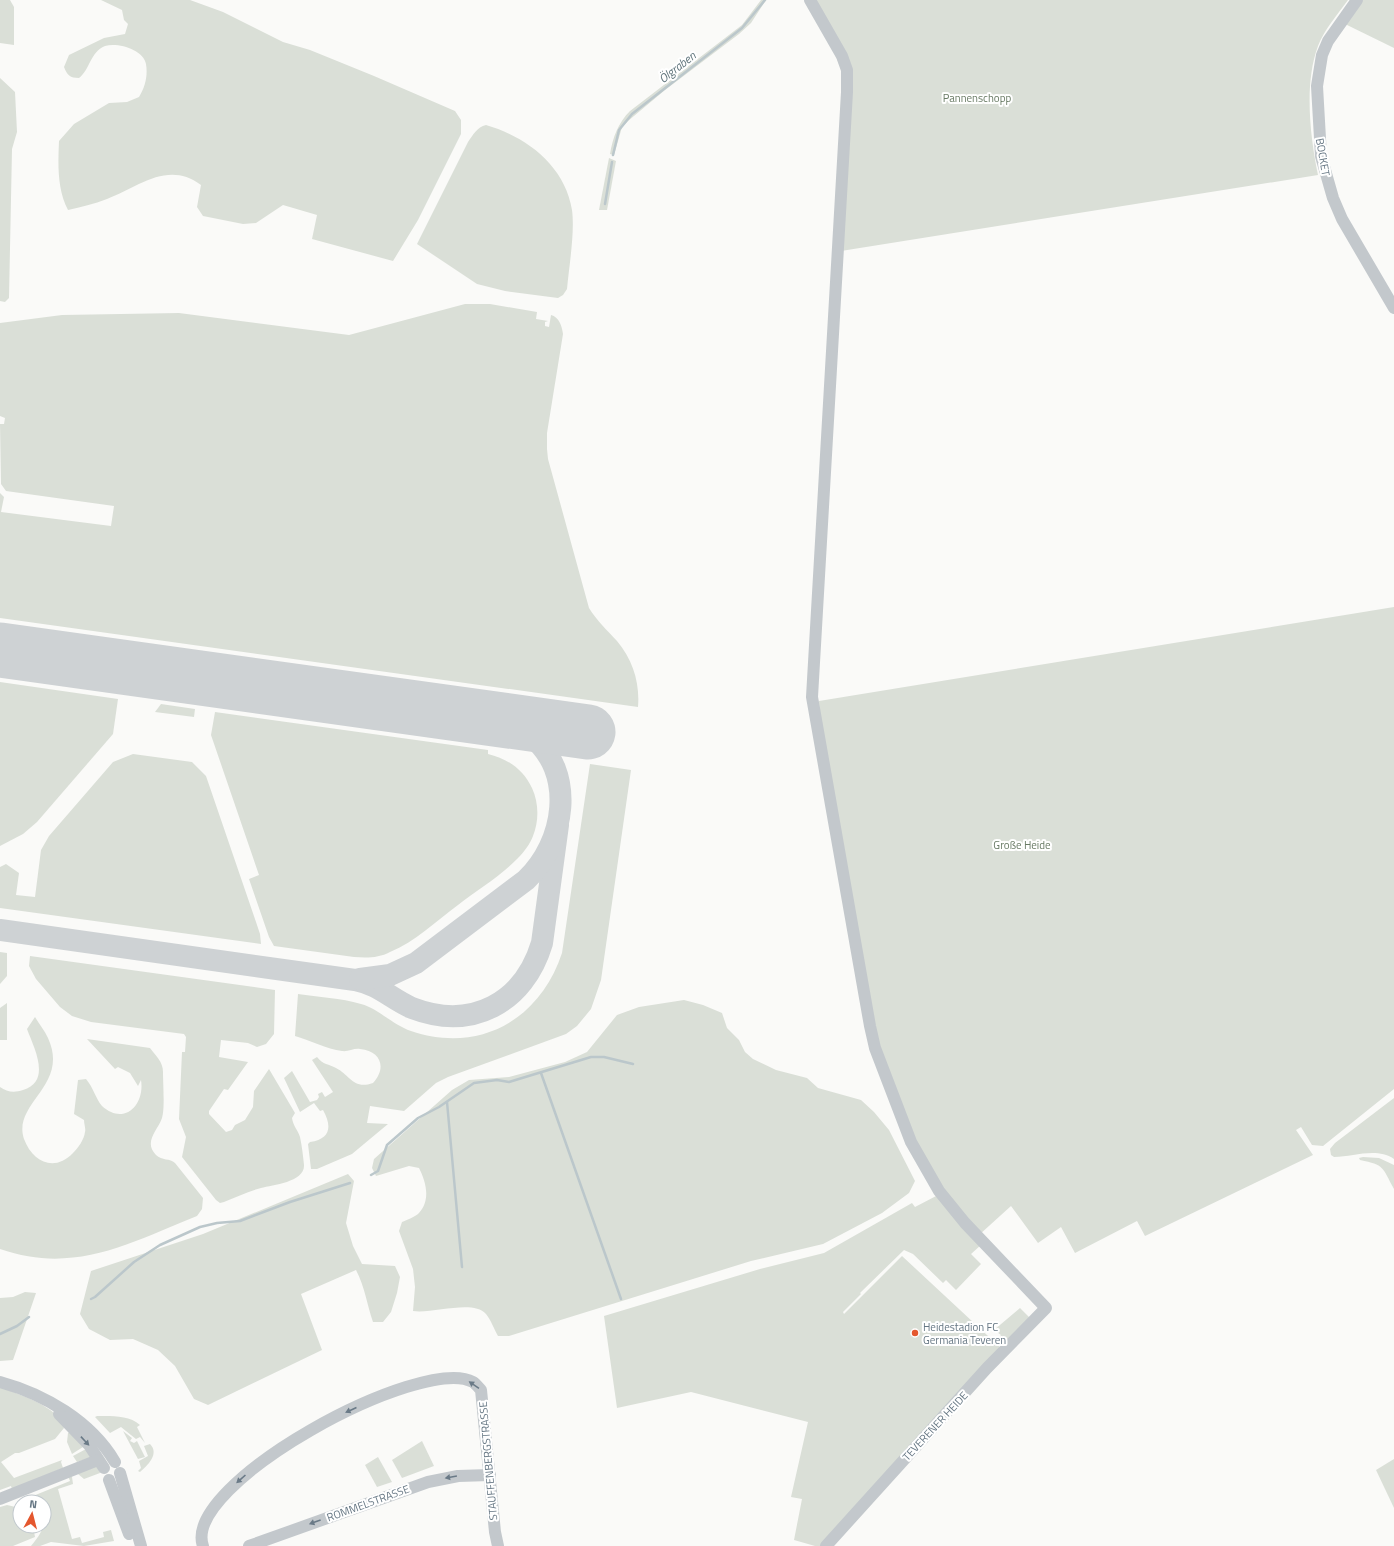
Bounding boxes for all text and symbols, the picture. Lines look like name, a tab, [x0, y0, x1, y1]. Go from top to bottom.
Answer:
water label: Ölgraben	[654, 46, 701, 88]
park label: Pannenschopp	[943, 90, 1011, 106]
street label: BOCKET	[1312, 137, 1334, 177]
park label: Große Heide	[993, 837, 1051, 853]
place label: Heidestadion FC Germania Teveren	[923, 1319, 1006, 1348]
marker: Heidestadion FC Germania Teveren	[910, 1328, 920, 1338]
one-way arrow	[468, 1381, 479, 1388]
street label: TEVERENER HEIDE	[899, 1388, 971, 1464]
street label: STAUFFENBERGSTRASSE	[475, 1401, 501, 1521]
one-way arrow	[345, 1407, 357, 1413]
one-way arrow	[80, 1436, 90, 1446]
one-way arrow	[236, 1474, 247, 1483]
one-way arrow	[445, 1474, 458, 1480]
street label: ROMMELSTRASSE	[324, 1481, 412, 1525]
north arrow	[12, 1494, 52, 1534]
text: N	[28, 1496, 38, 1512]
one-way arrow	[308, 1519, 320, 1525]

